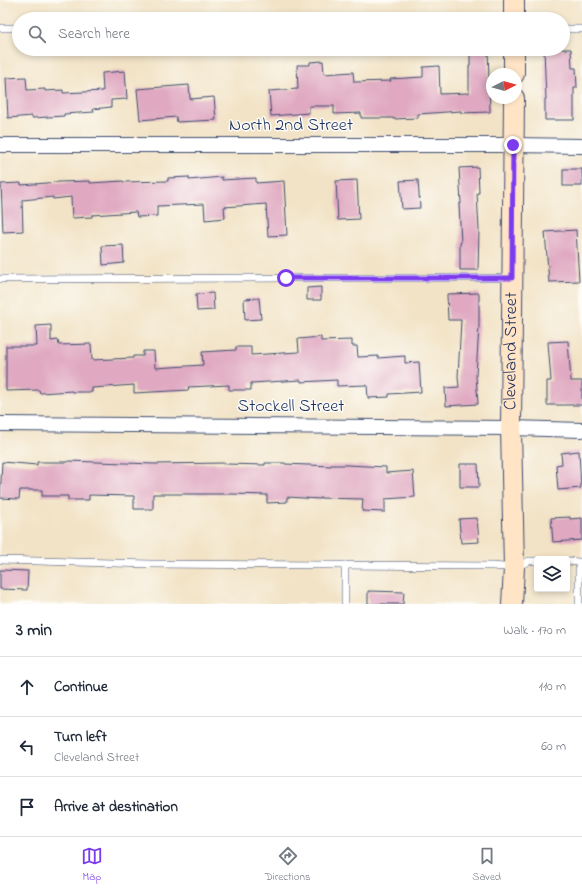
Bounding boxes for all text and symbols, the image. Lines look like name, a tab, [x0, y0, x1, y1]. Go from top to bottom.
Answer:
search box	[12, 12, 570, 56]
icon: search	[26, 23, 48, 45]
text: Search here	[58, 23, 130, 45]
north arrow	[486, 68, 522, 104]
street label: North 2nd Street	[229, 113, 353, 139]
route end	[504, 136, 522, 154]
route start	[277, 269, 295, 287]
street label: Cleveland Street	[498, 292, 525, 410]
street label: Stockell Street	[238, 394, 344, 420]
map controls	[534, 556, 570, 592]
button: layers	[534, 556, 570, 592]
text: 3 min	[16, 618, 52, 643]
text: Walk · 170 m	[503, 621, 566, 640]
icon: ahead	[16, 676, 38, 698]
text: Continue	[54, 676, 108, 698]
text: 110 m	[539, 677, 566, 696]
text: Turn left	[54, 726, 107, 748]
icon: left	[16, 736, 38, 758]
text: 60 m	[541, 737, 566, 756]
text: Cleveland Street	[54, 748, 139, 767]
icon: arrive	[16, 796, 38, 818]
text: Arrive at destination	[54, 796, 178, 818]
tab: Map	[81, 845, 103, 885]
tab: Directions	[265, 845, 310, 885]
tab: Saved	[472, 845, 501, 885]

